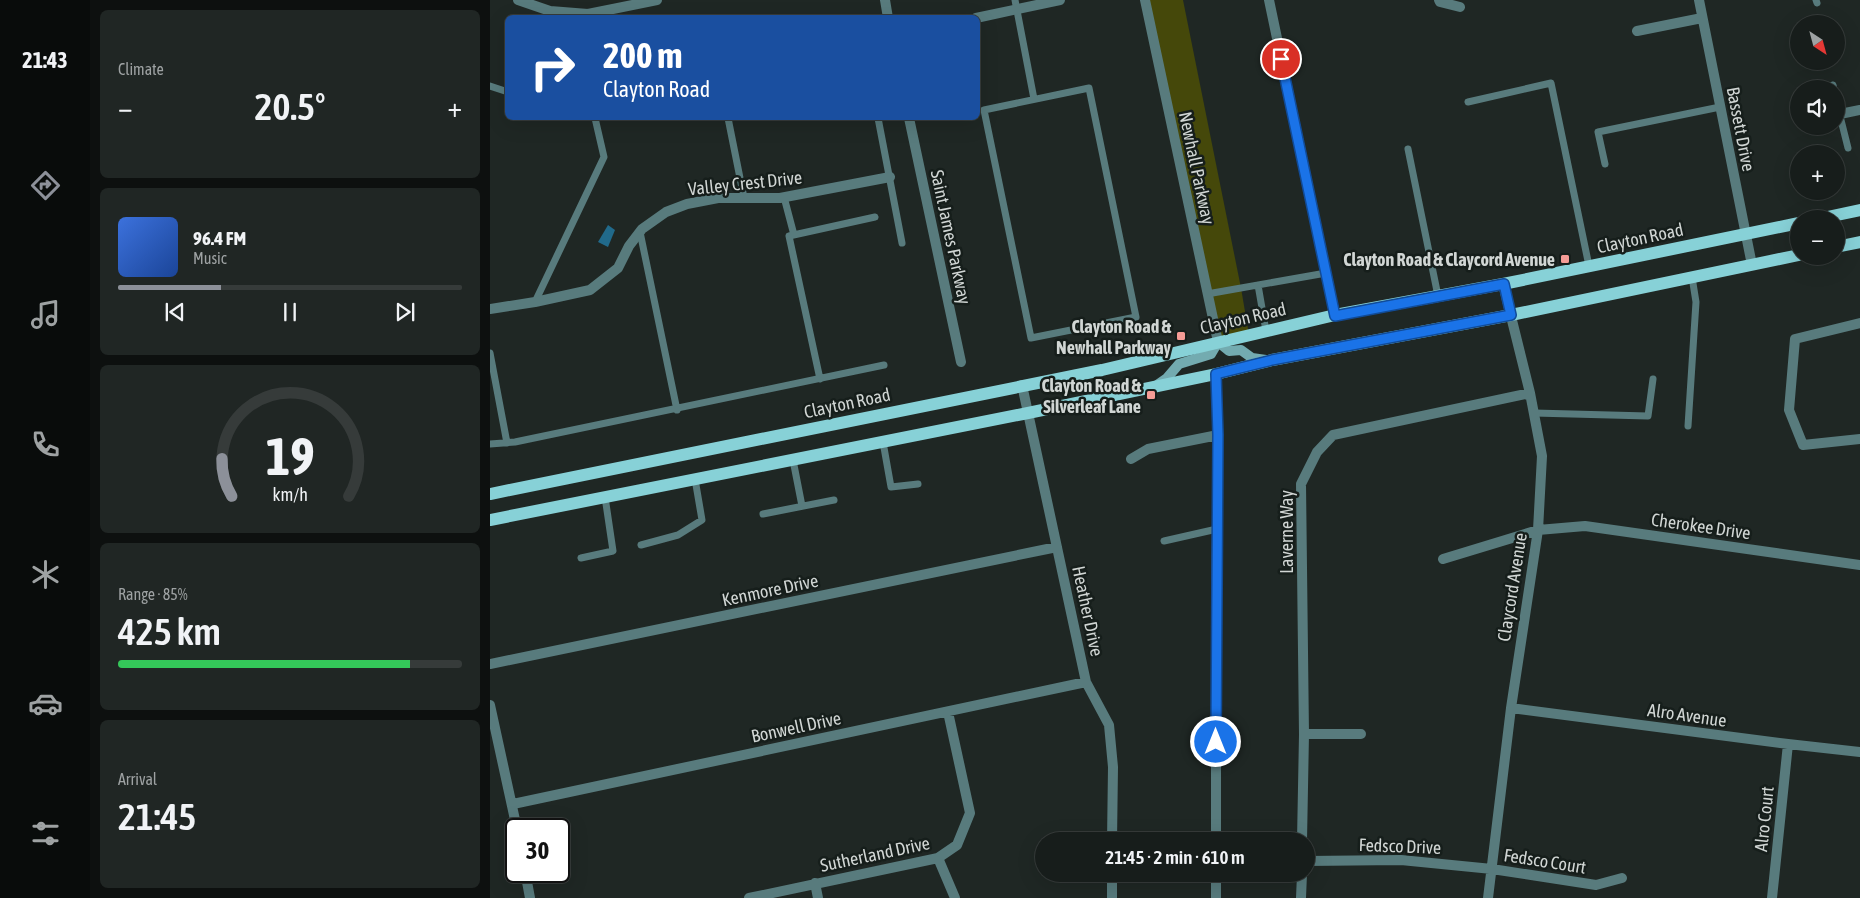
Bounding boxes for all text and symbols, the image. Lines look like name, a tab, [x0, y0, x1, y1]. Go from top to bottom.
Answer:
north arrow	[1790, 15, 1845, 70]
map controls	[1790, 15, 1845, 265]
icon: right	[520, 35, 585, 100]
text: 200 m	[603, 35, 682, 75]
pin	[1260, 38, 1302, 80]
icon: arrive	[1267, 45, 1295, 73]
text: 21:43	[22, 47, 68, 73]
text: Climate	[118, 60, 164, 78]
text: Clayton Road	[603, 76, 710, 102]
button: sound	[1790, 80, 1845, 135]
text: 20.5°	[255, 85, 325, 128]
street label: Bassett Drive	[1723, 85, 1759, 173]
text: −	[118, 91, 133, 123]
text: +	[447, 91, 462, 123]
street label: Newhall Parkway	[1175, 110, 1219, 226]
button: +	[1790, 145, 1845, 200]
street label: Valley Crest Drive	[687, 167, 803, 199]
icon: directions	[28, 168, 63, 203]
street label: Saint James Parkway	[926, 168, 976, 306]
button: −	[1790, 210, 1845, 265]
street label: Clayton Road	[1595, 219, 1685, 257]
text: 96.4 FM	[193, 227, 246, 249]
text: Music	[193, 249, 227, 267]
place label: Clayton Road & Claycord Avenue	[1343, 249, 1555, 270]
marker: Clayton Road & Claycord Avenue	[1559, 253, 1571, 265]
icon: music	[28, 297, 63, 332]
icon: previous	[161, 298, 189, 326]
icon: pause	[276, 298, 304, 326]
icon: next	[391, 298, 419, 326]
street label: Clayton Road	[1198, 298, 1288, 338]
place label: Clayton Road & Newhall Parkway	[1056, 316, 1172, 358]
marker: Clayton Road & Newhall Parkway	[1175, 330, 1187, 342]
place label: Clayton Road & Silverleaf Lane	[1041, 375, 1142, 417]
street label: Clayton Road	[802, 384, 892, 422]
marker: Clayton Road & Silverleaf Lane	[1145, 389, 1157, 401]
text: 19	[266, 426, 314, 486]
icon: phone	[28, 427, 63, 462]
text: km/h	[272, 484, 308, 505]
street label: Laverne Way	[1276, 490, 1297, 574]
street label: Cherokee Drive	[1650, 509, 1752, 543]
street label: Claycord Avenue	[1493, 531, 1531, 643]
icon: climate	[28, 557, 63, 592]
street label: Heather Drive	[1068, 564, 1108, 658]
street label: Kenmore Drive	[720, 570, 820, 610]
text: Range · 85%	[118, 585, 188, 603]
text: 425 km	[118, 610, 221, 653]
icon: car	[28, 686, 63, 721]
street label: Alro Avenue	[1646, 699, 1728, 731]
street label: Bonwell Drive	[749, 707, 843, 747]
position arrow	[1189, 715, 1241, 767]
text: Arrival	[118, 770, 157, 788]
street label: Alro Court	[1750, 785, 1778, 853]
text: 21:45	[118, 795, 196, 838]
icon: filters	[28, 816, 63, 851]
speed limit sign: 30	[505, 818, 570, 883]
street label: Sutherland Drive	[818, 832, 932, 876]
street label: Fedsco Drive	[1358, 834, 1442, 858]
street label: Fedsco Court	[1502, 844, 1588, 878]
text: 21:45 · 2 min · 610 m	[1105, 846, 1245, 868]

